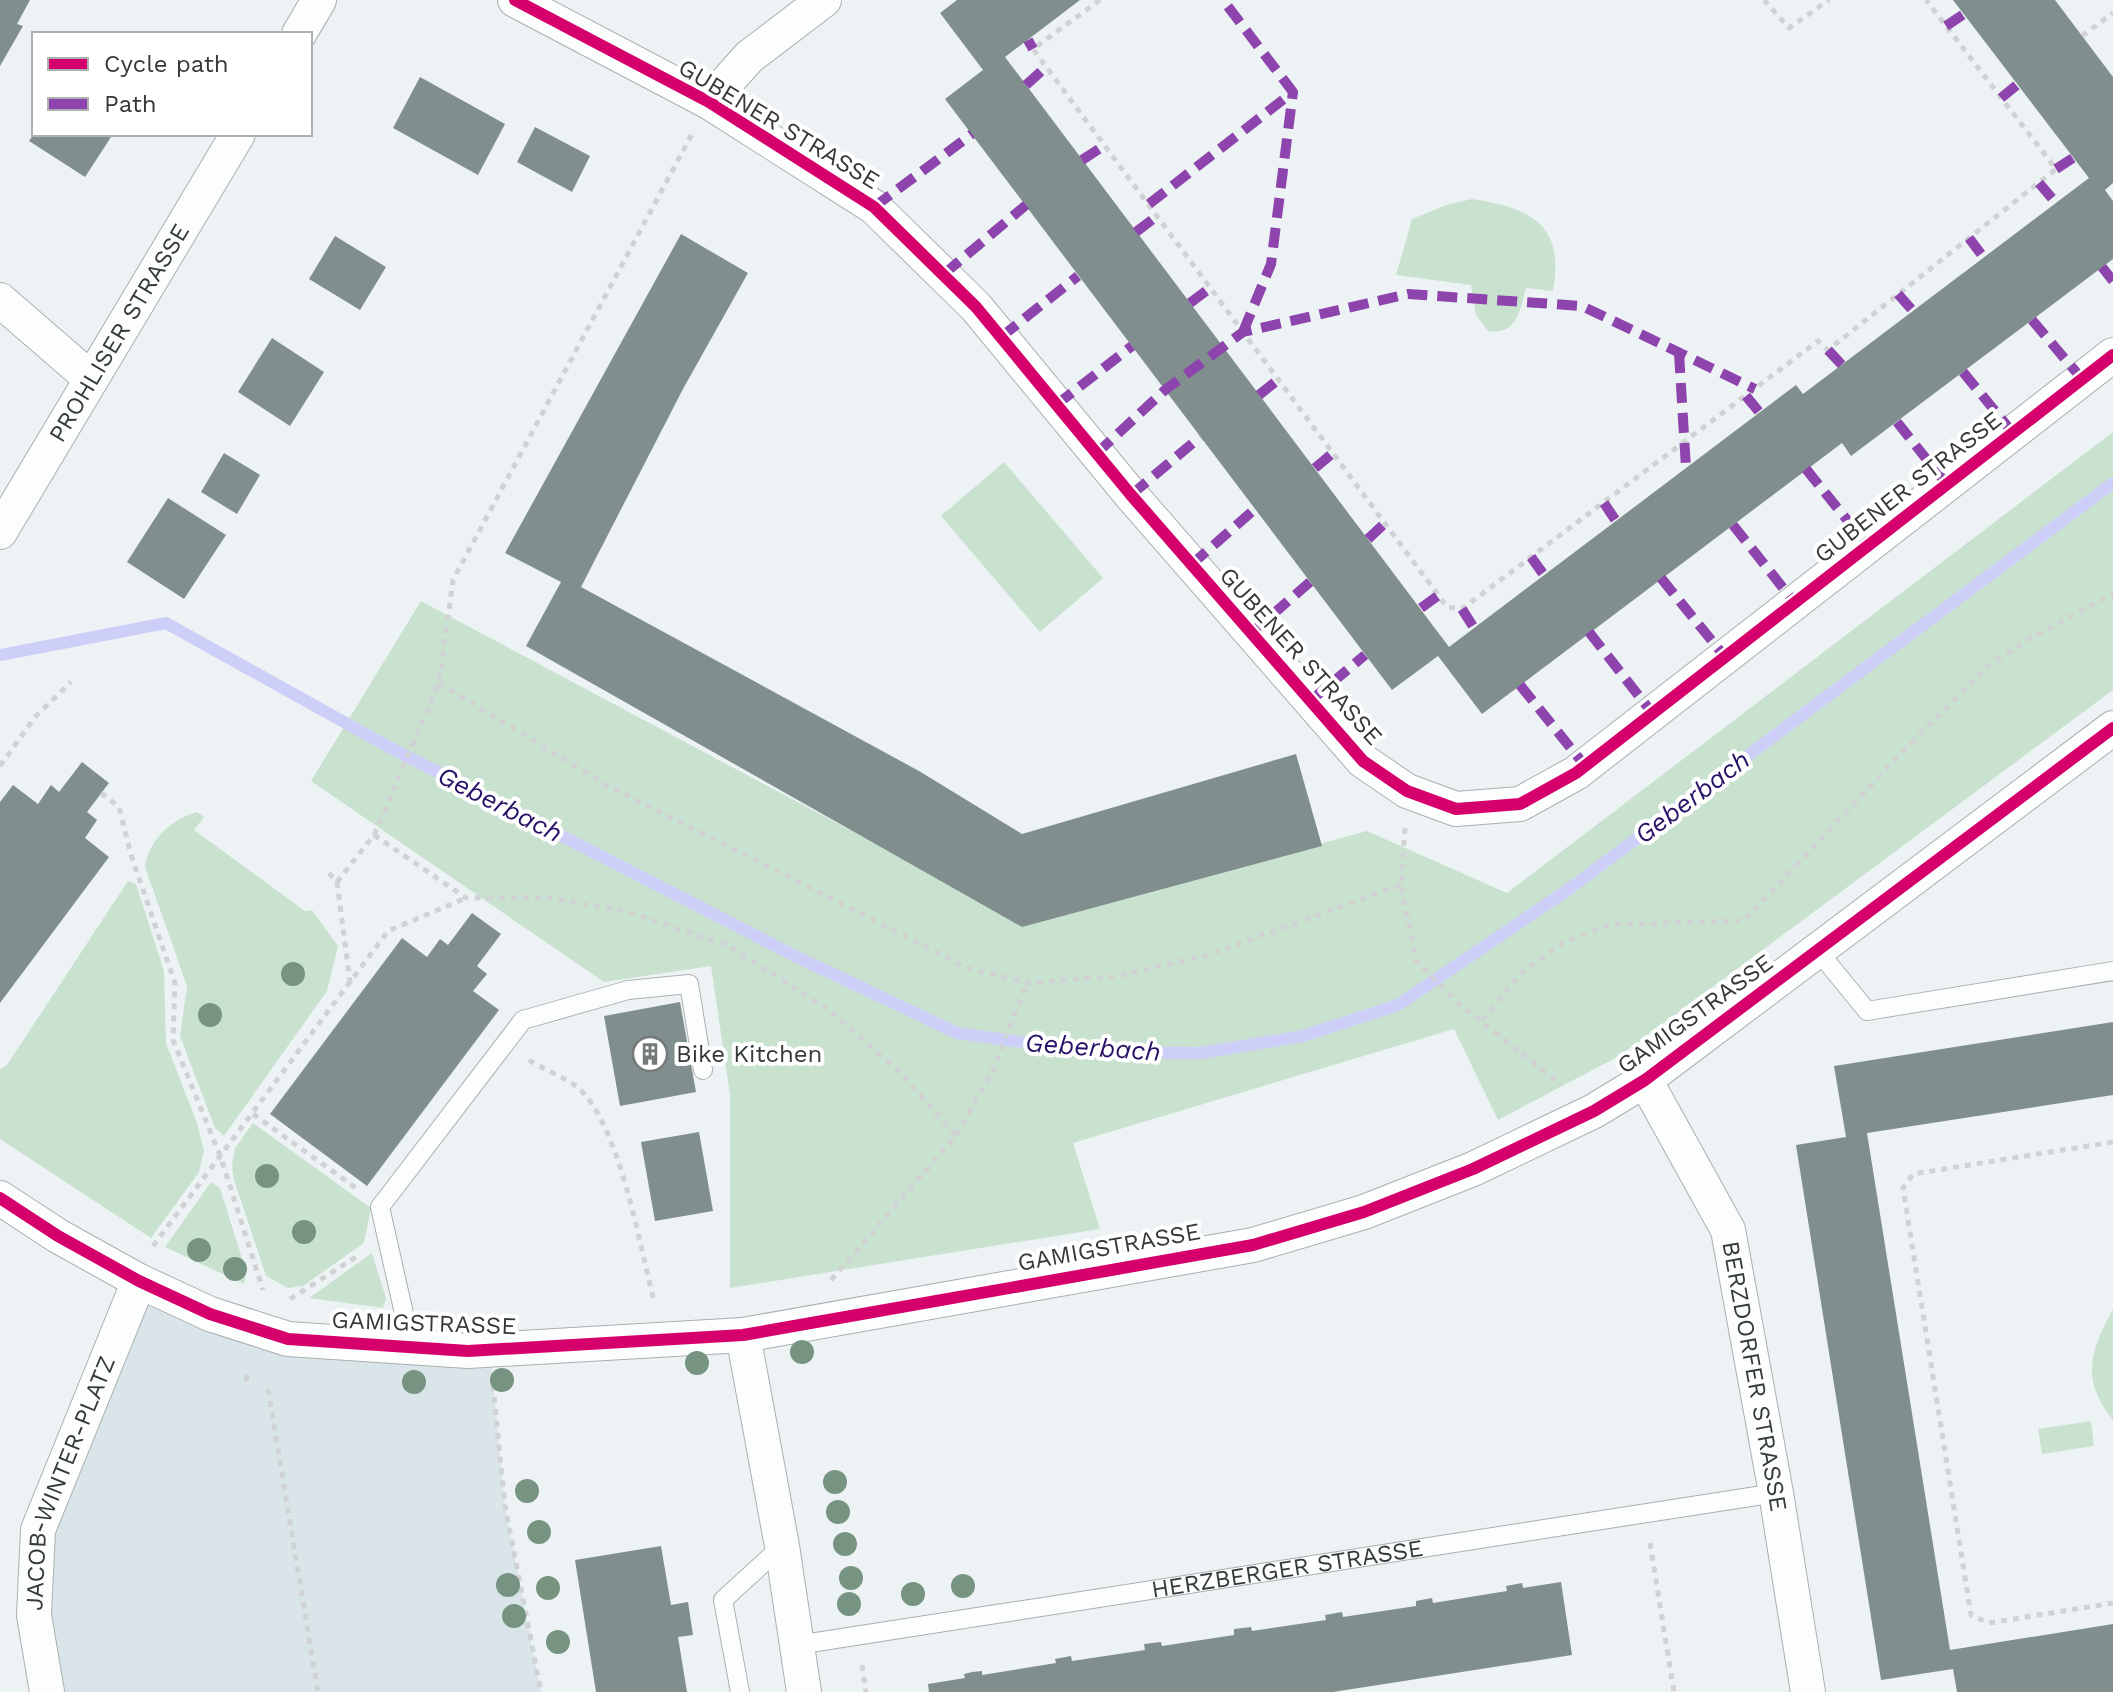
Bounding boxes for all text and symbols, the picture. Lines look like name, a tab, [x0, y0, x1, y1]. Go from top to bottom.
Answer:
legend	[32, 32, 312, 136]
text: Cycle path	[104, 50, 229, 78]
street label: GUBENER STRASSE	[674, 53, 884, 195]
text: Path	[104, 90, 157, 118]
street label: PROHLISER STRASSE	[43, 219, 195, 447]
street label: GUBENER STRASSE	[1809, 405, 2007, 569]
street label: GUBENER STRASSE	[1214, 561, 1388, 751]
water label: Geberbach	[1629, 744, 1755, 850]
water label: Geberbach	[433, 760, 567, 848]
street label: GAMIGSTRASSE	[1612, 948, 1778, 1080]
water label: Geberbach	[1024, 1027, 1162, 1067]
building icon: Bike Kitchen	[631, 1035, 669, 1073]
place label: Bike Kitchen	[676, 1040, 822, 1068]
street label: GAMIGSTRASSE	[1015, 1217, 1203, 1277]
street label: BERZDORFER STRASSE	[1716, 1239, 1793, 1513]
street label: GAMIGSTRASSE	[331, 1306, 517, 1340]
street label: JACOB-WINTER-PLATZ	[20, 1352, 121, 1611]
street label: HERZBERGER STRASSE	[1149, 1534, 1425, 1604]

